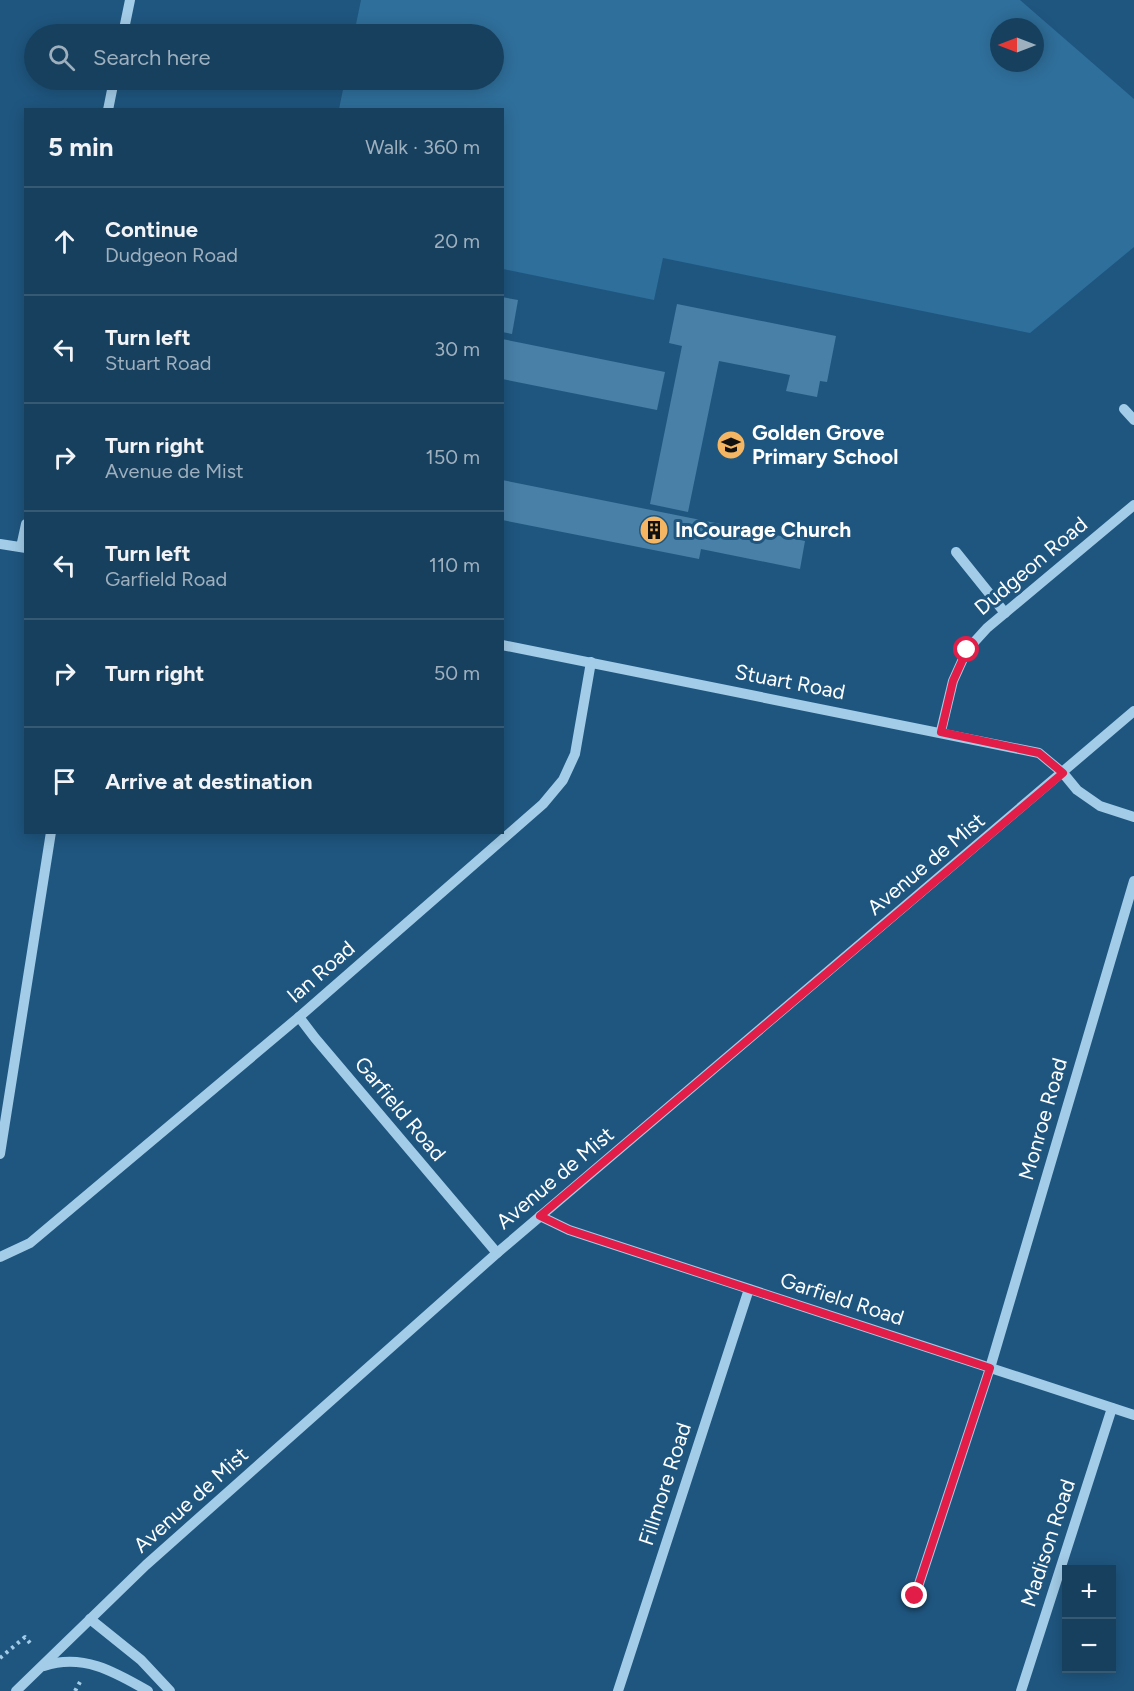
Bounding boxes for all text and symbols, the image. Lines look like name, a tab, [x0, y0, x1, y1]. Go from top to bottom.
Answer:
north arrow	[990, 18, 1044, 72]
search box	[24, 24, 504, 90]
icon: search	[45, 41, 78, 74]
text: Search here	[93, 44, 211, 71]
text: 5 min	[48, 131, 114, 163]
text: Walk · 360 m	[365, 135, 480, 159]
text: Continue	[105, 216, 198, 243]
icon: ahead	[48, 225, 81, 258]
text: 20 m	[434, 229, 480, 253]
text: Dudgeon Road	[105, 243, 238, 267]
text: Turn left	[105, 324, 191, 351]
icon: left	[48, 333, 81, 366]
text: 30 m	[434, 337, 480, 361]
text: Stuart Road	[105, 351, 212, 375]
place label: Golden Grove Primary School	[752, 420, 898, 469]
school or university icon: Golden Grove Primary School	[715, 429, 747, 461]
text: Turn right	[105, 432, 204, 459]
icon: right	[48, 441, 81, 474]
text: 150 m	[425, 445, 480, 469]
text: Avenue de Mist	[105, 459, 244, 483]
street label: Dudgeon Road	[969, 511, 1092, 620]
building icon: InCourage Church	[638, 514, 670, 546]
place label: InCourage Church	[675, 517, 851, 542]
text: Turn left	[105, 540, 191, 567]
icon: left	[48, 549, 81, 582]
text: 110 m	[429, 553, 480, 577]
text: Garfield Road	[105, 567, 227, 591]
route start	[953, 636, 979, 662]
icon: right	[48, 657, 81, 690]
street label: Stuart Road	[733, 659, 847, 704]
text: Turn right	[105, 660, 204, 687]
text: 50 m	[434, 661, 480, 685]
icon: arrive	[48, 765, 81, 798]
text: Arrive at destination	[105, 768, 313, 795]
street label: Avenue de Mist	[862, 807, 989, 920]
street label: Ian Road	[282, 935, 360, 1008]
street label: Garfield Road	[350, 1051, 451, 1166]
street label: Monroe Road	[1013, 1055, 1072, 1183]
street label: Avenue de Mist	[491, 1121, 618, 1234]
street label: Garfield Road	[777, 1267, 907, 1330]
street label: Fillmore Road	[633, 1419, 696, 1548]
street label: Avenue de Mist	[128, 1442, 253, 1558]
street label: Madison Road	[1015, 1476, 1080, 1610]
map controls	[1062, 1565, 1116, 1673]
button: +	[1062, 1565, 1116, 1619]
route end	[901, 1582, 927, 1608]
button: −	[1062, 1619, 1116, 1673]

